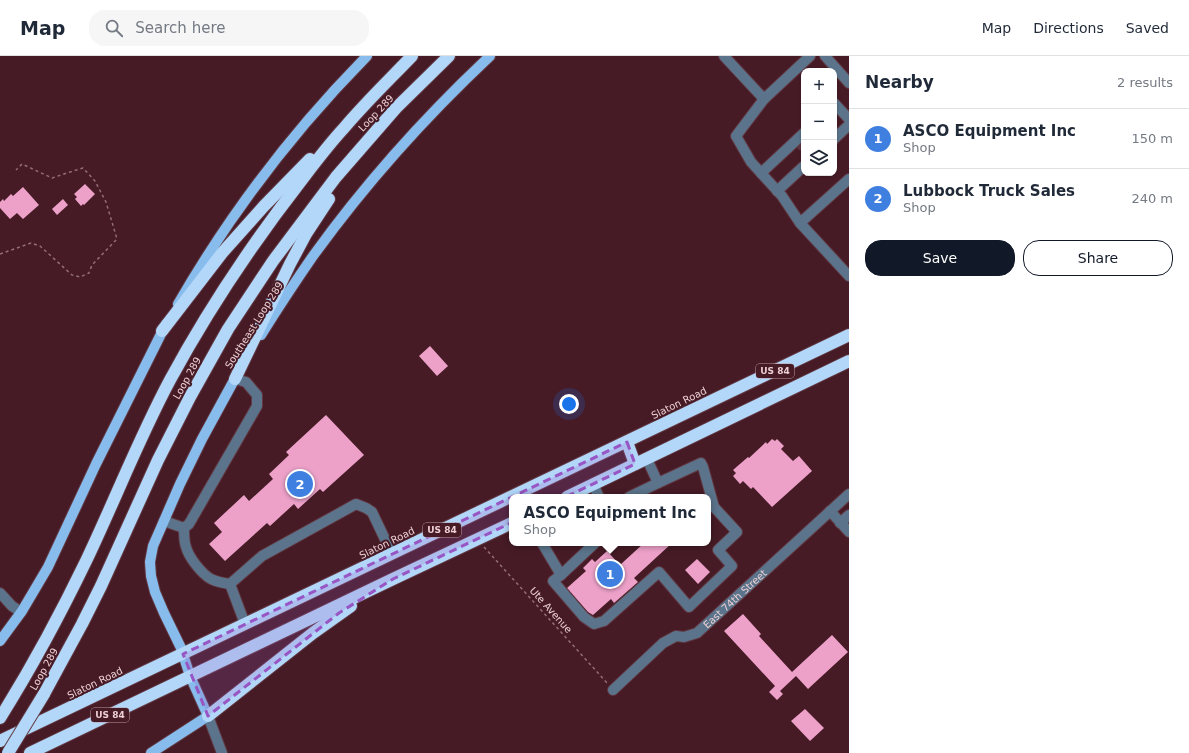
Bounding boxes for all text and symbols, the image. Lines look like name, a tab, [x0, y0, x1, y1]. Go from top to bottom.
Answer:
search box	[89, 10, 369, 46]
text: Map	[20, 17, 65, 39]
icon: search	[103, 17, 125, 39]
text: Search here	[135, 19, 225, 37]
text: Map	[982, 20, 1011, 36]
text: Directions	[1033, 20, 1104, 36]
text: Saved	[1126, 20, 1169, 36]
map controls	[801, 68, 837, 176]
button: +	[801, 68, 837, 104]
text: Nearby	[865, 72, 934, 92]
text: 2 results	[1117, 75, 1173, 90]
street label: Loop 289	[356, 92, 396, 134]
button: −	[801, 104, 837, 140]
text: ASCO Equipment Inc	[903, 122, 1076, 140]
text: 1	[873, 131, 883, 146]
text: 150 m	[1131, 131, 1173, 146]
button: layers	[801, 140, 837, 176]
text: Shop	[903, 140, 936, 155]
text: Lubbock Truck Sales	[903, 182, 1075, 200]
text: 2	[873, 191, 883, 206]
text: 240 m	[1131, 191, 1173, 206]
text: Shop	[903, 200, 936, 215]
button: Save	[865, 240, 1015, 276]
button: Share	[1023, 240, 1173, 276]
street label: Southeast Loop 289	[223, 280, 285, 370]
street label: Loop 289	[171, 355, 203, 401]
road number: US 84	[756, 364, 794, 378]
street label: Slaton Road	[650, 385, 708, 421]
your location	[559, 394, 579, 414]
pin: 2	[287, 469, 313, 499]
popup	[509, 494, 711, 546]
text: ASCO Equipment Inc	[524, 504, 696, 522]
text: Shop	[524, 522, 556, 537]
road number: US 84	[423, 523, 461, 537]
street label: Slaton Road	[358, 525, 416, 561]
pin: 1	[597, 559, 623, 589]
street label: East 74th Street	[701, 567, 768, 630]
street label: Ute Avenue	[528, 585, 574, 635]
street label: Loop 289	[28, 646, 60, 692]
street label: Slaton Road	[66, 665, 124, 701]
road number: US 84	[91, 708, 129, 722]

